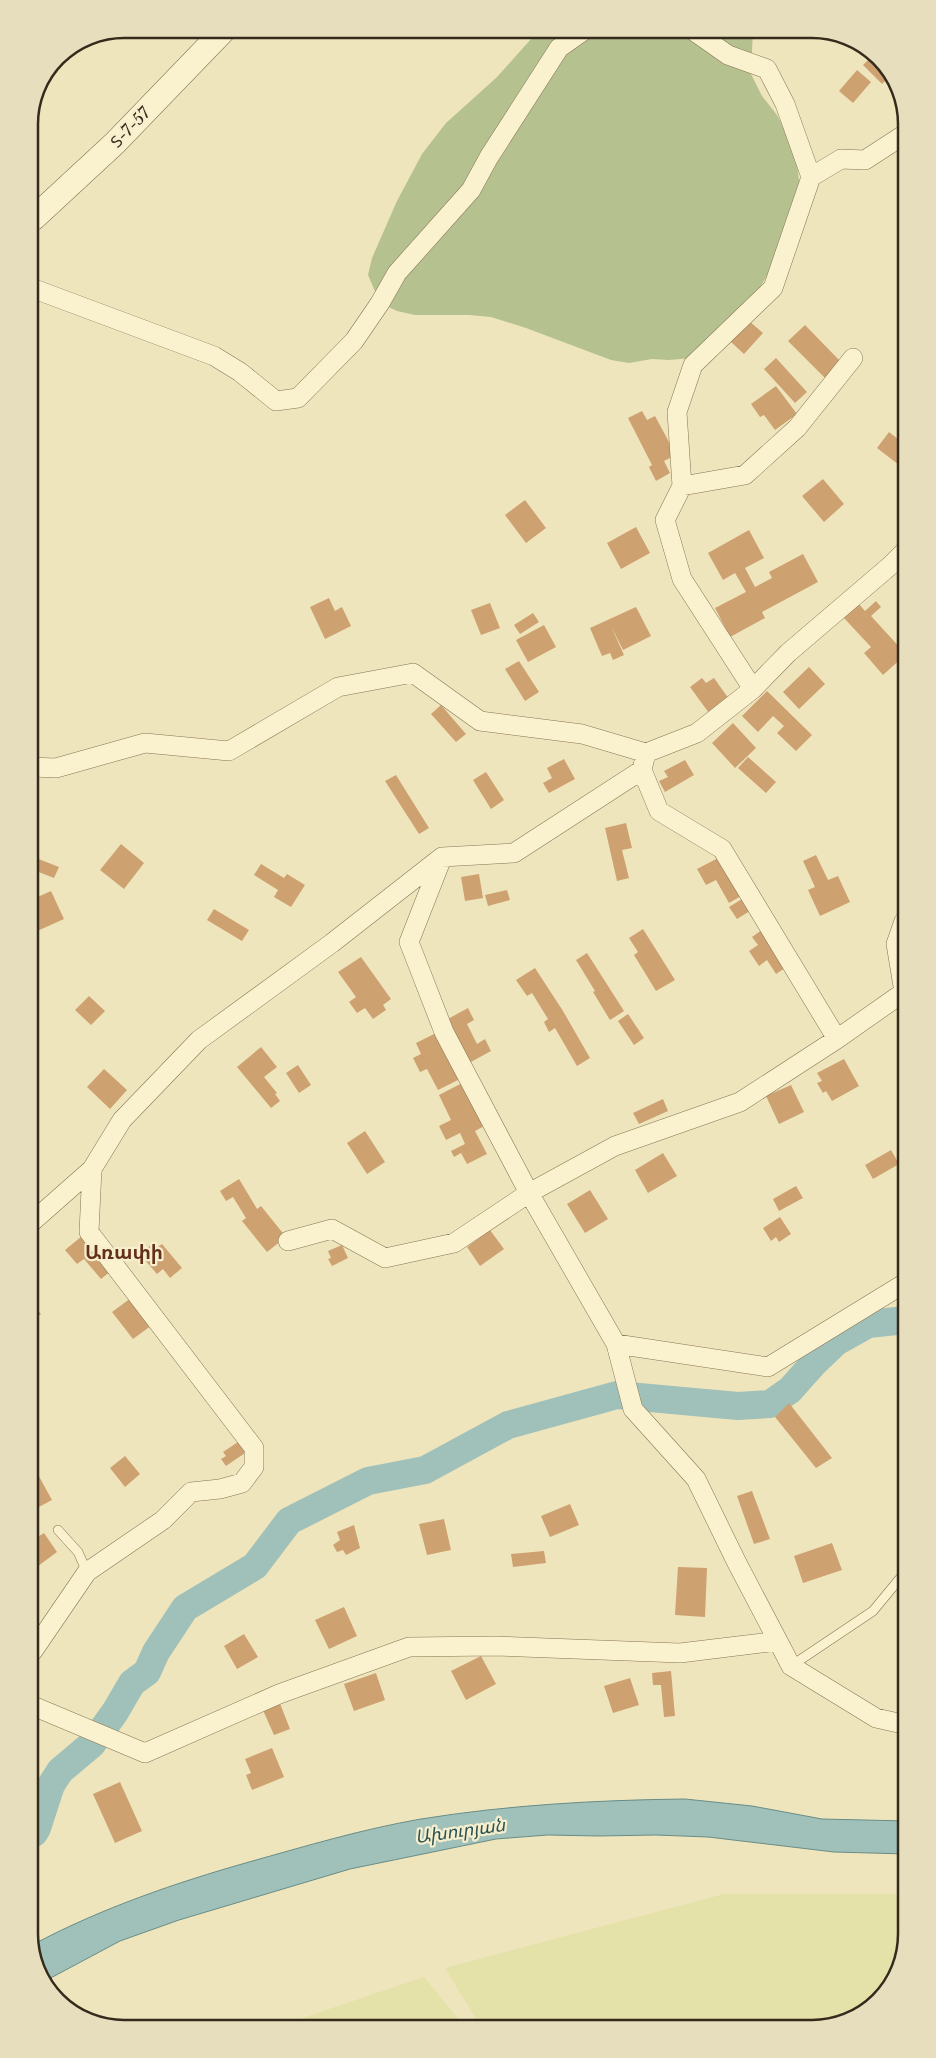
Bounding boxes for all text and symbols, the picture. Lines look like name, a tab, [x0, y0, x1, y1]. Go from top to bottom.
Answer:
street label: Տ-7-57	[106, 102, 155, 151]
district label: Առափի	[85, 1241, 163, 1264]
water label: Ախուրյան	[414, 1814, 508, 1848]

